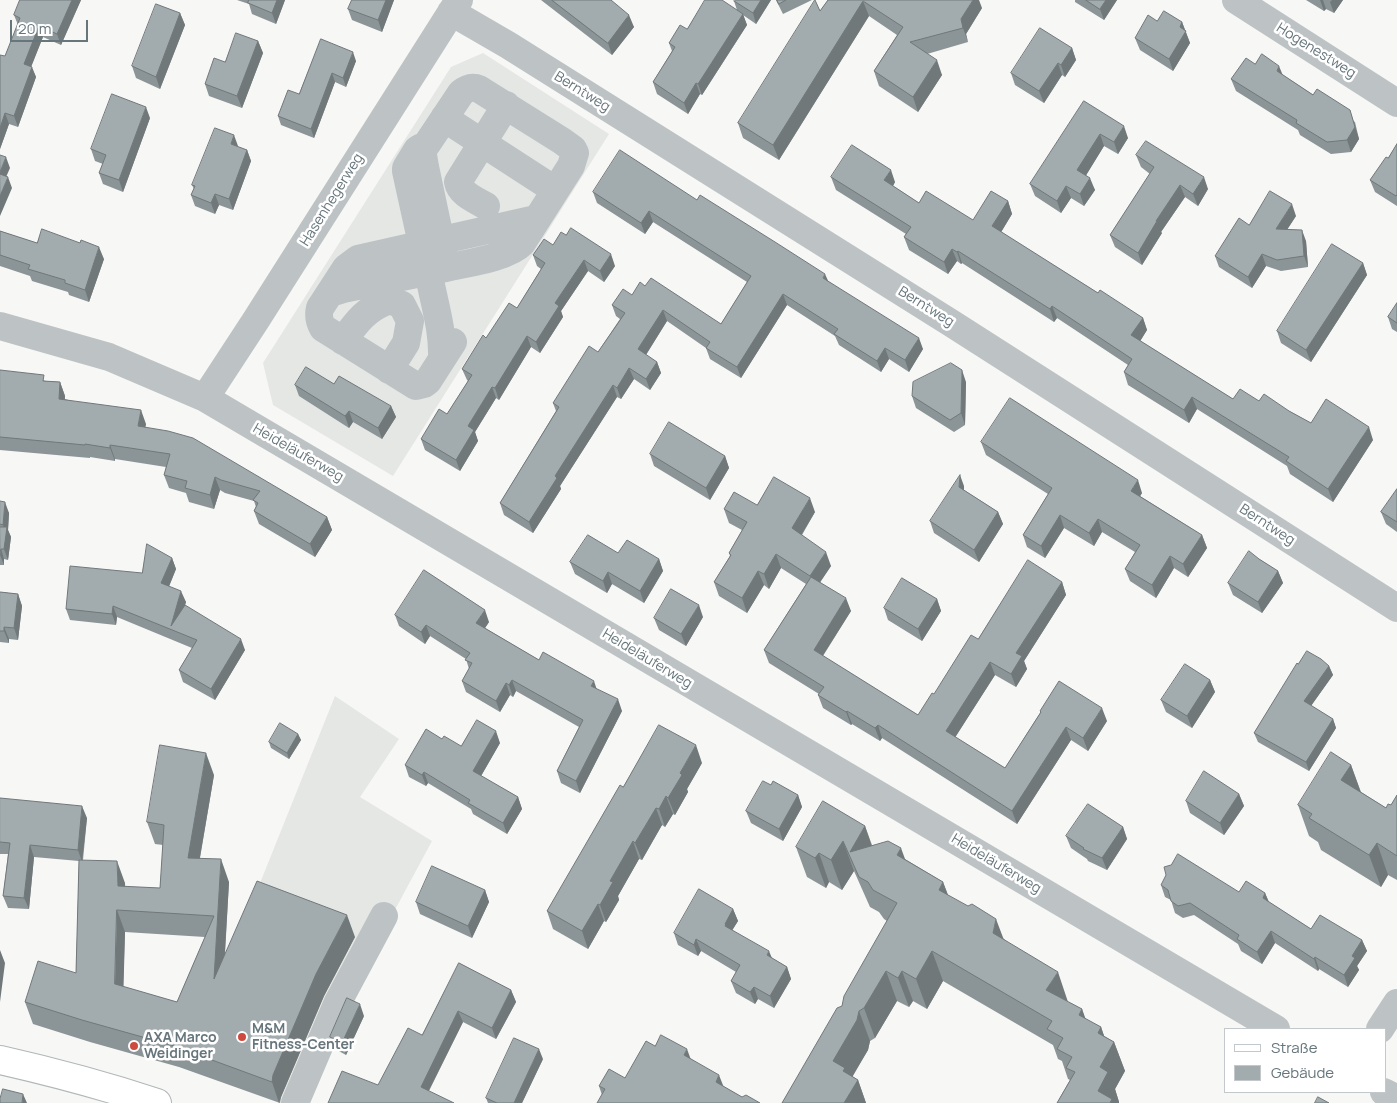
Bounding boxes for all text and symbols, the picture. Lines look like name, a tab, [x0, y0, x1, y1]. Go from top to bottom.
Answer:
scale bar	[12, 10, 90, 42]
text: 20 m	[18, 18, 51, 39]
street label: Hogenestweg	[1273, 20, 1359, 82]
street label: Berntweg	[551, 68, 613, 116]
street label: Hasenhegerweg	[297, 151, 367, 249]
street label: Berntweg	[895, 283, 957, 331]
street label: Heideläuferweg	[250, 420, 346, 486]
street label: Berntweg	[1236, 501, 1298, 549]
street label: Heideläuferweg	[599, 626, 695, 692]
street label: Heideläuferweg	[948, 831, 1044, 897]
place label: M&M Fitness-Center	[252, 1021, 354, 1054]
legend	[1224, 1028, 1387, 1093]
place label: AXA Marco Weidinger	[144, 1030, 217, 1062]
marker: M&M Fitness-Center	[236, 1031, 248, 1043]
text: Straße	[1271, 1037, 1317, 1058]
marker: AXA Marco Weidinger	[128, 1040, 140, 1052]
text: Gebäude	[1271, 1062, 1334, 1083]

